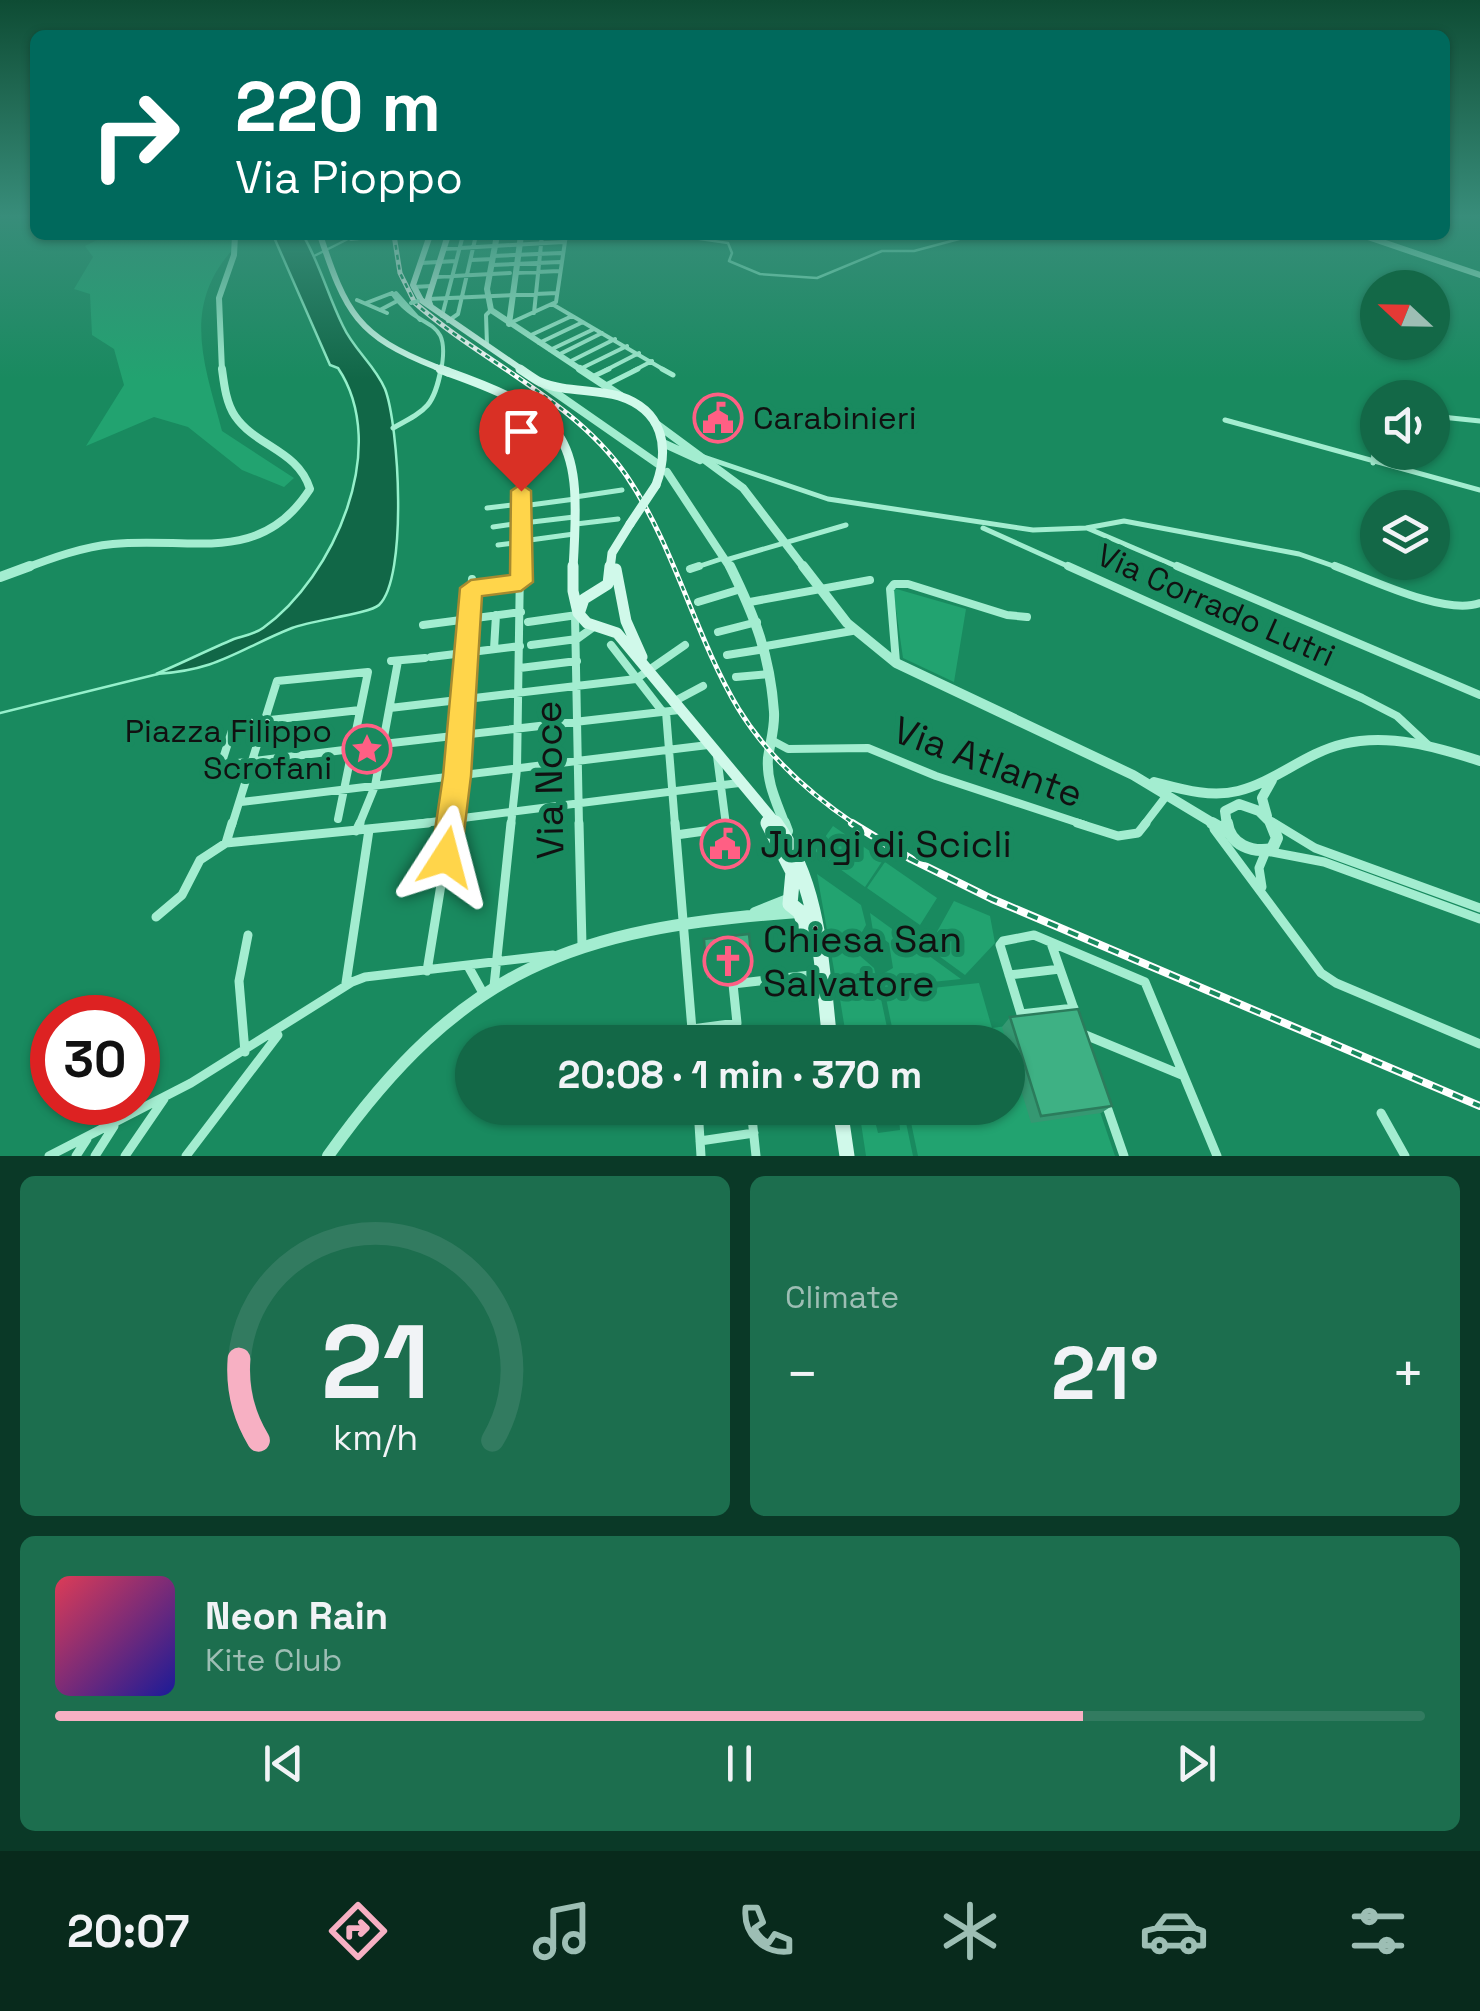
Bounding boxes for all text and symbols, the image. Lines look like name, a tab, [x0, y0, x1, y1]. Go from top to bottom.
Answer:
text: 220 m	[235, 62, 441, 151]
icon: right	[70, 70, 200, 200]
text: Via Pioppo	[235, 149, 463, 206]
north arrow	[1360, 270, 1450, 360]
map controls	[1360, 270, 1450, 580]
button: sound	[1360, 380, 1450, 470]
pin	[479, 389, 564, 492]
public building icon: Carabinieri	[692, 392, 744, 444]
place label: Carabinieri	[753, 398, 917, 438]
icon: arrive	[494, 404, 549, 459]
button: layers	[1360, 490, 1450, 580]
street label: Via Corrado Lutri	[1091, 535, 1341, 675]
street label: Via Noce	[524, 700, 574, 860]
street label: Via Atlante	[887, 706, 1089, 818]
place label: Piazza Filippo Scrofani	[125, 711, 332, 788]
place icon: Piazza Filippo Scrofani	[341, 723, 393, 775]
position arrow	[394, 805, 498, 909]
public building icon: Jungi di Scicli	[699, 818, 751, 870]
place label: Jungi di Scicli	[760, 820, 1012, 868]
place label: Chiesa San Salvatore	[763, 915, 962, 1007]
church icon: Chiesa San Salvatore	[702, 935, 754, 987]
speed limit sign: 30	[30, 995, 160, 1125]
text: 20:08 · 1 min · 370 m	[558, 1051, 922, 1099]
text: Climate	[785, 1277, 899, 1317]
text: 21	[321, 1296, 429, 1428]
text: 21°	[1051, 1325, 1159, 1421]
text: −	[785, 1339, 819, 1409]
text: +	[1391, 1339, 1425, 1409]
text: km/h	[332, 1415, 418, 1460]
text: Neon Rain	[205, 1592, 388, 1640]
text: Kite Club	[205, 1640, 342, 1680]
icon: previous	[256, 1736, 311, 1791]
icon: pause	[712, 1736, 767, 1791]
icon: next	[1169, 1736, 1224, 1791]
icon: directions	[323, 1896, 393, 1966]
icon: music	[527, 1896, 597, 1966]
icon: phone	[731, 1896, 801, 1966]
icon: climate	[935, 1896, 1005, 1966]
icon: car	[1139, 1896, 1209, 1966]
icon: filters	[1343, 1896, 1413, 1966]
text: 20:07	[67, 1903, 189, 1960]

